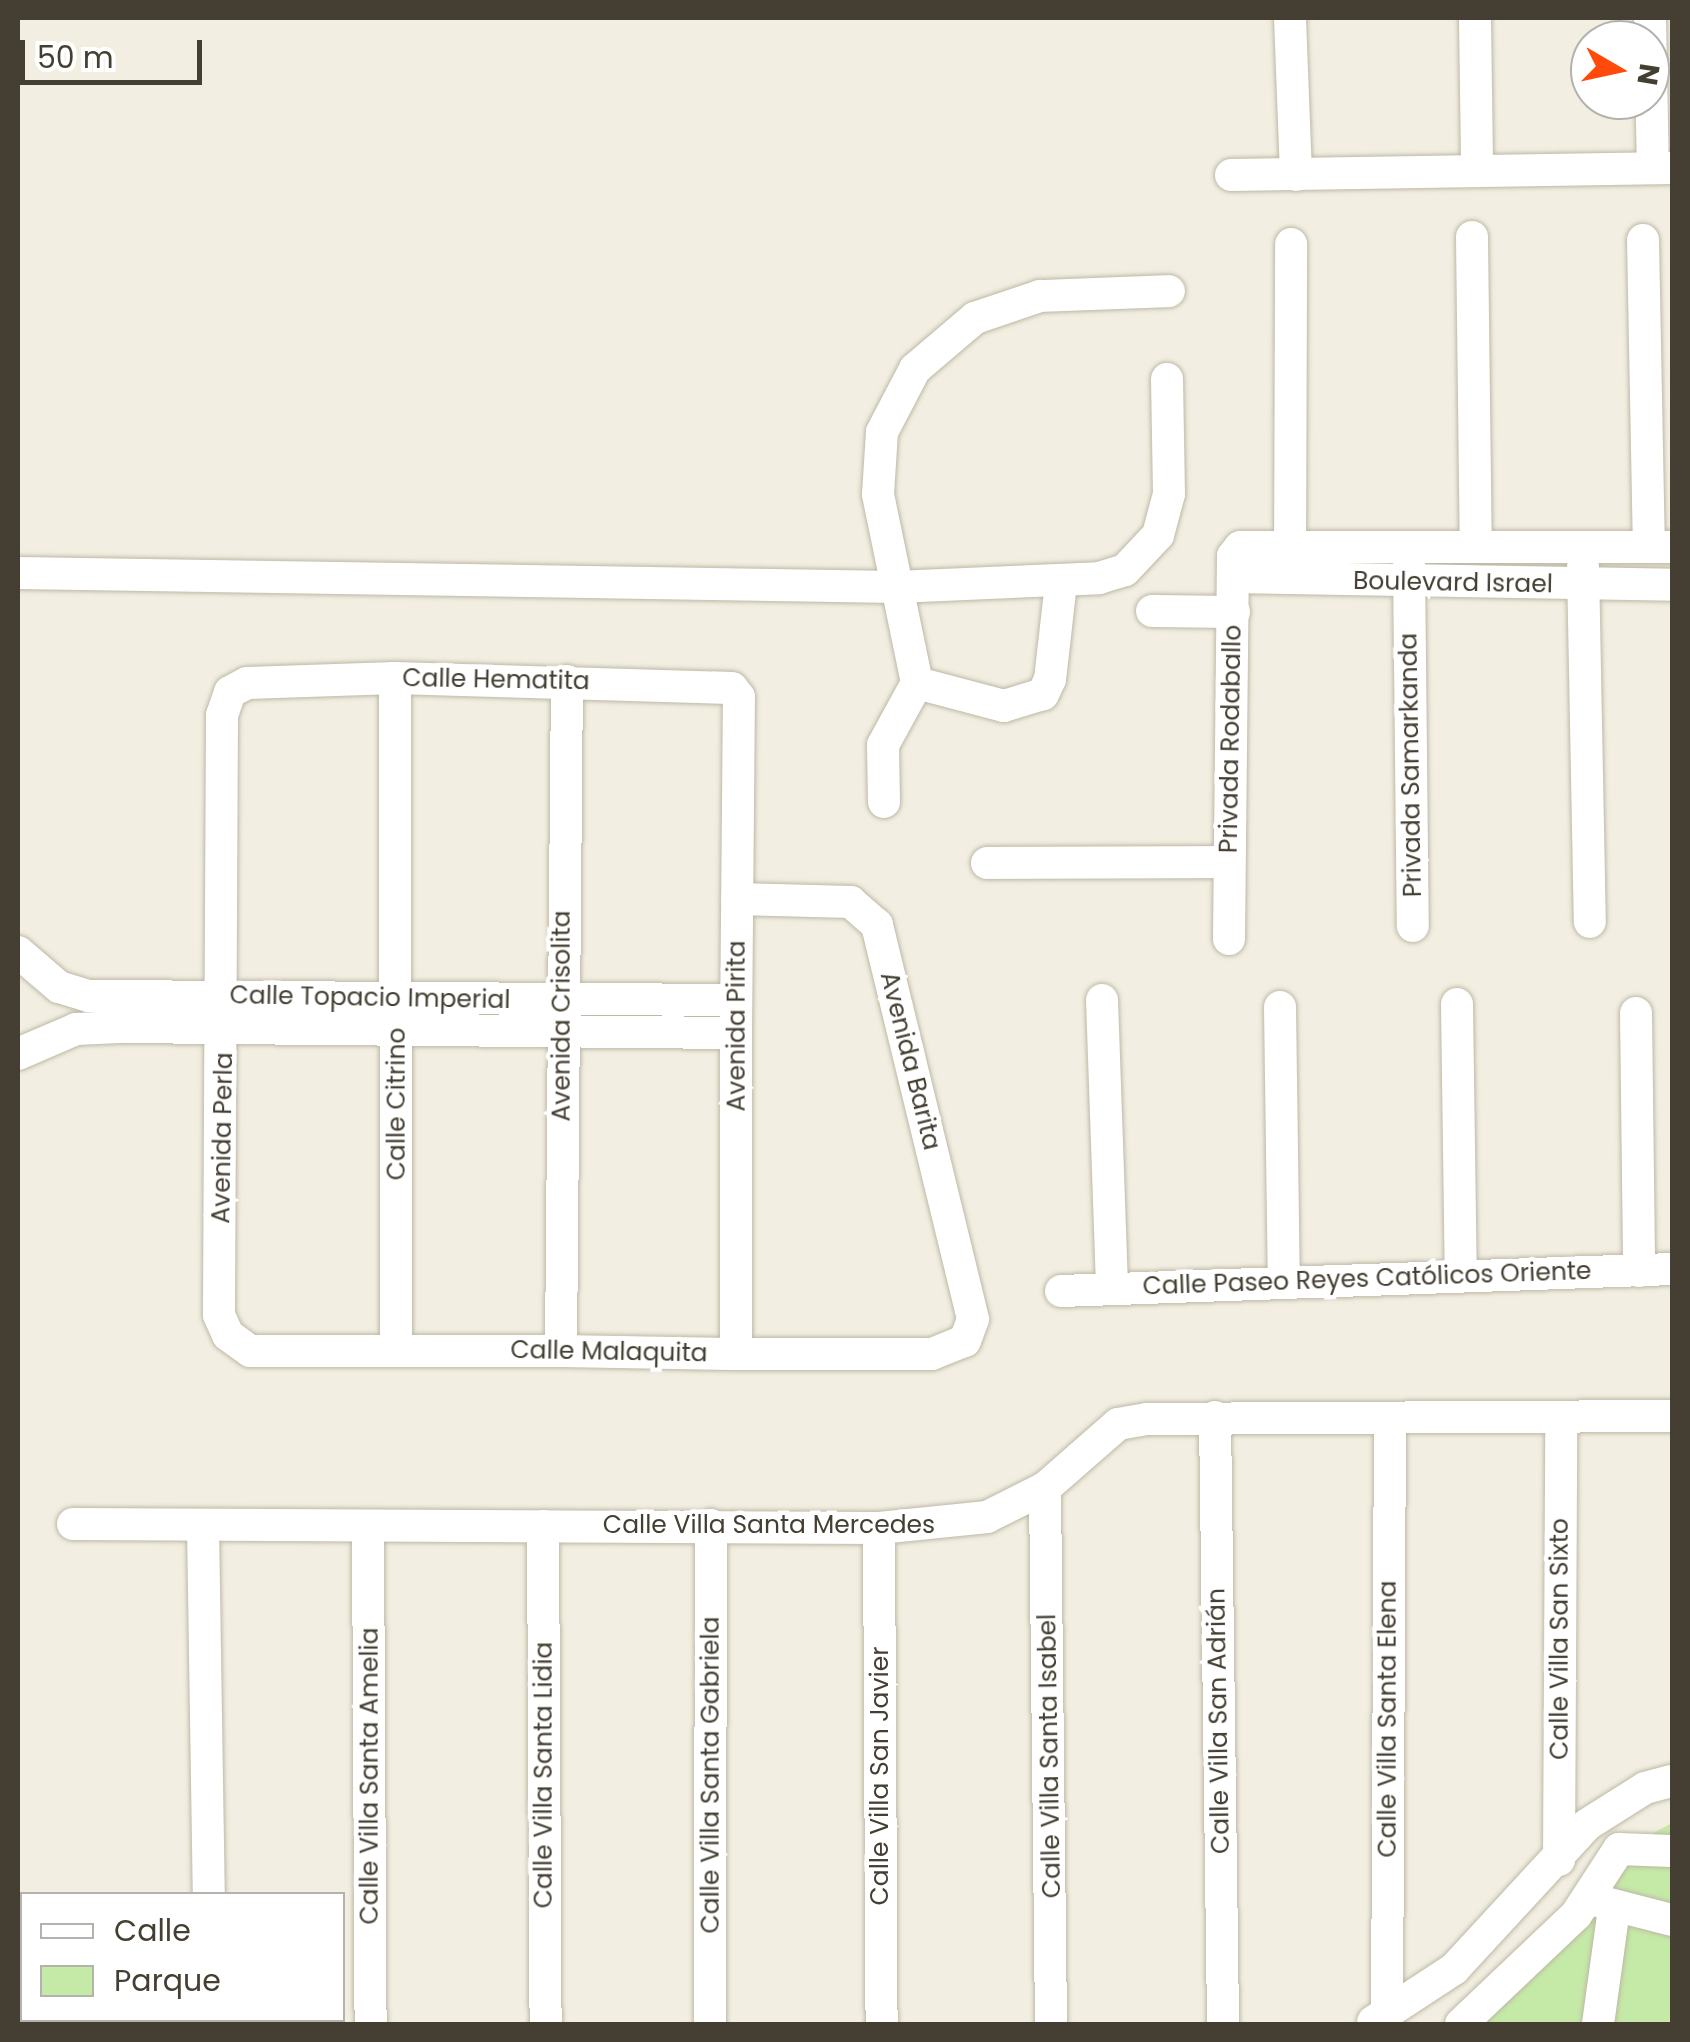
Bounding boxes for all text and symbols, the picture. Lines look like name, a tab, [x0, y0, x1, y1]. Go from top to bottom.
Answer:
scale bar	[25, 20, 208, 82]
north arrow	[1570, 20, 1670, 120]
text: 50 m	[37, 36, 114, 79]
text: N	[1627, 61, 1669, 88]
street label: Boulevard Israel	[1353, 566, 1553, 600]
street label: Privada Rodaballo	[1214, 625, 1248, 853]
street label: Privada Samarkanda	[1394, 633, 1428, 897]
street label: Calle Hematita	[402, 663, 590, 697]
street label: Avenida Crisolita	[547, 910, 577, 1122]
street label: Avenida Pirita	[722, 940, 752, 1112]
street label: Avenida Barita	[873, 969, 947, 1153]
street label: Calle Topacio Imperial	[229, 981, 511, 1015]
street label: Calle Citrino	[382, 1028, 412, 1180]
street label: Avenida Perla	[207, 1052, 239, 1224]
street label: Calle Paseo Reyes Católicos Oriente	[1142, 1256, 1592, 1302]
street label: Calle Malaquita	[510, 1335, 708, 1369]
street label: Calle Villa Santa Mercedes	[603, 1510, 935, 1540]
street label: Calle Villa San Sixto	[1545, 1518, 1575, 1760]
street label: Calle Villa Santa Elena	[1373, 1580, 1403, 1858]
street label: Calle Villa San Adrián	[1202, 1588, 1236, 1854]
street label: Calle Villa Santa Isabel	[1033, 1614, 1067, 1898]
street label: Calle Villa Santa Gabriela	[696, 1616, 726, 1934]
street label: Calle Villa Santa Amelia	[355, 1627, 385, 1925]
street label: Calle Villa Santa Lidia	[529, 1642, 559, 1908]
street label: Calle Villa San Javier	[865, 1647, 895, 1905]
legend	[20, 1892, 345, 2022]
text: Calle	[114, 1909, 191, 1952]
text: Parque	[114, 1959, 221, 2002]

